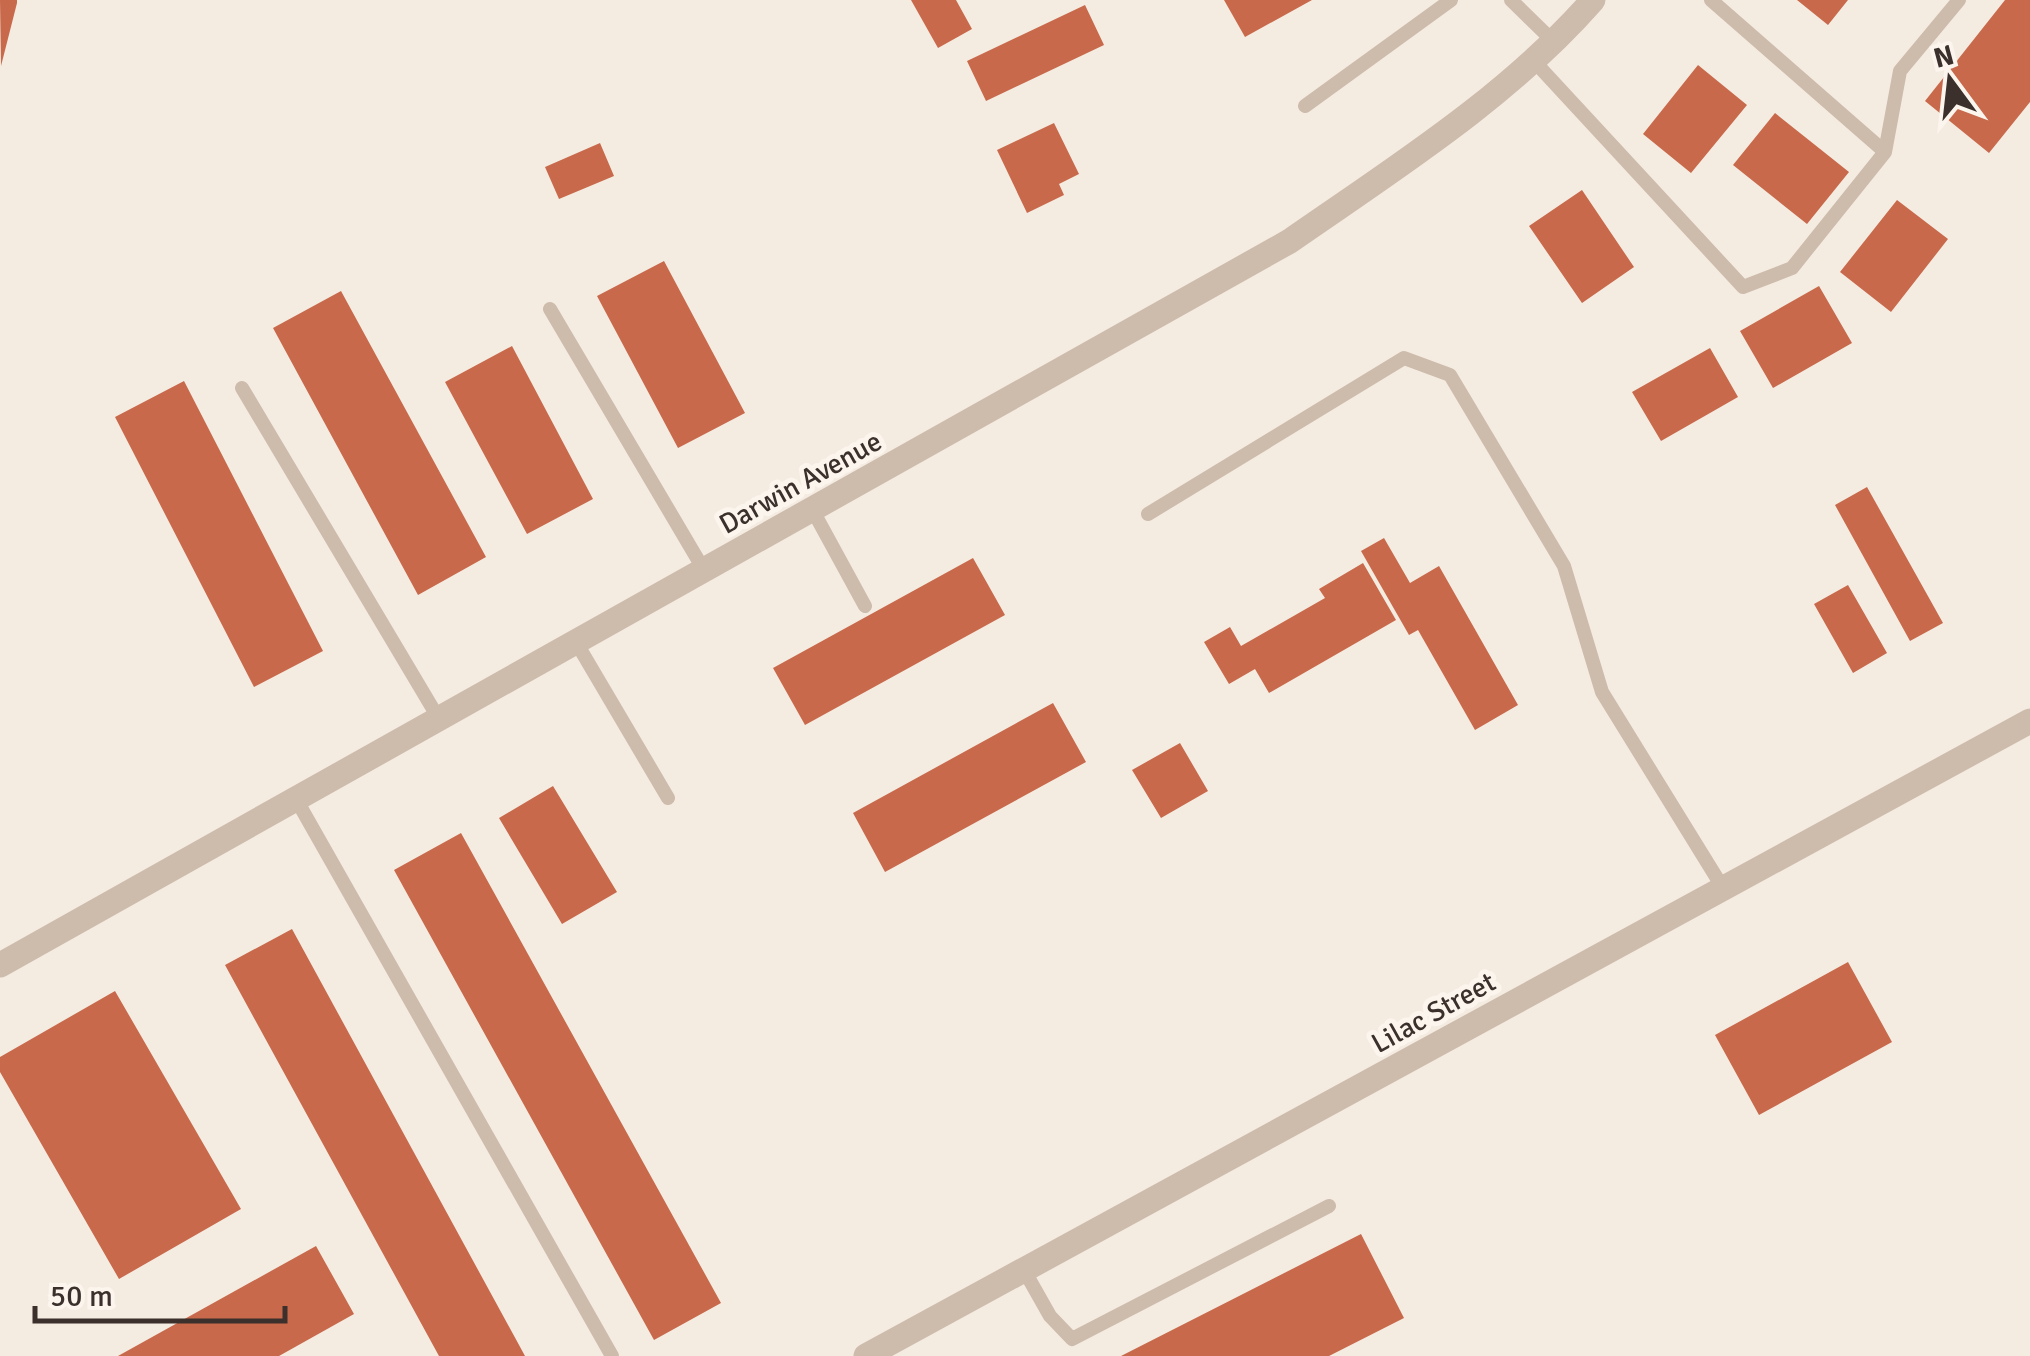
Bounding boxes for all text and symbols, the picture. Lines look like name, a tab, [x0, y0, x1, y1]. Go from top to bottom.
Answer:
north arrow	[1900, 30, 2000, 130]
text: N	[1930, 38, 1958, 76]
street label: Darwin Avenue	[713, 424, 888, 541]
street label: Lilac Street	[1366, 965, 1502, 1061]
scale bar	[35, 1261, 285, 1323]
text: 50 m	[50, 1278, 113, 1315]

